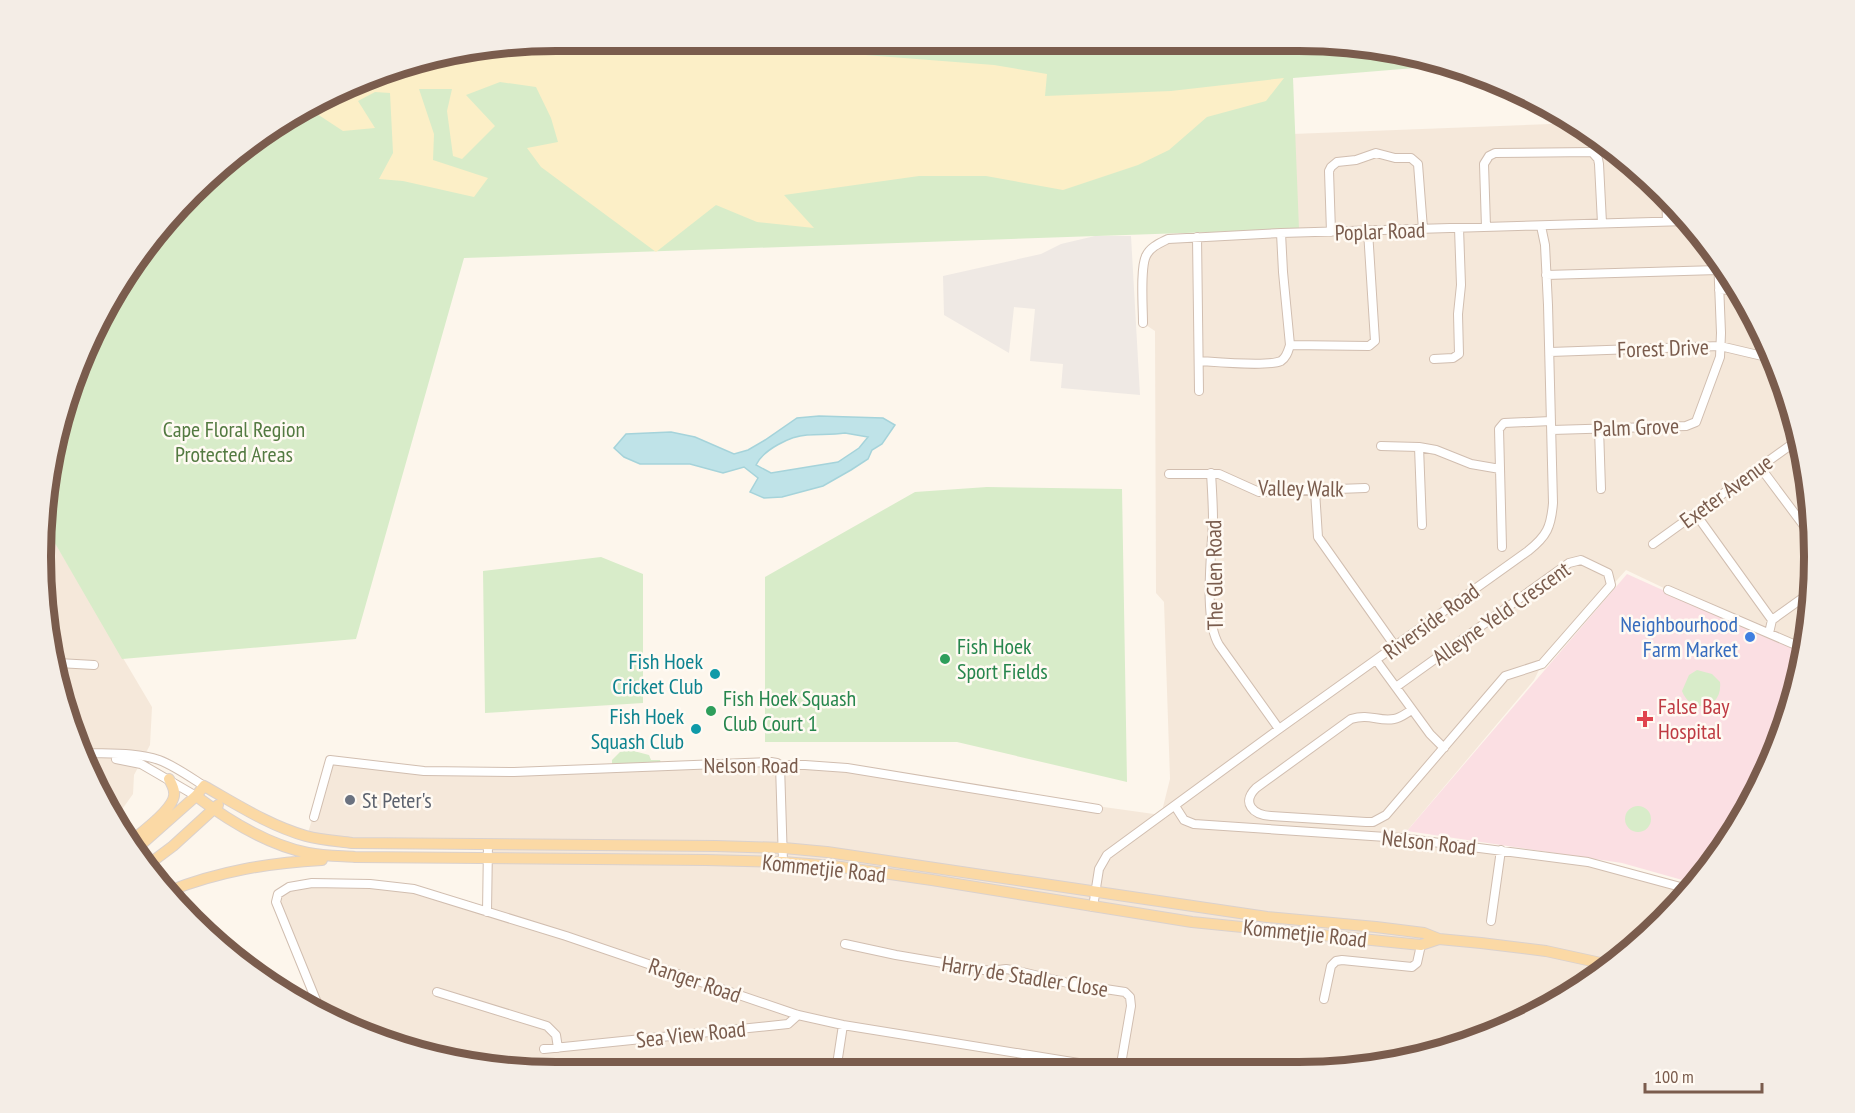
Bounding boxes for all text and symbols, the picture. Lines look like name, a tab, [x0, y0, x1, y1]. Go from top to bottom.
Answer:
street label: Poplar Road	[1334, 215, 1426, 247]
street label: Forest Drive	[1617, 332, 1709, 364]
street label: Palm Grove	[1593, 412, 1679, 442]
park label: Cape Floral Region Protected Areas	[163, 415, 305, 468]
street label: Exeter Avenue	[1674, 448, 1778, 534]
street label: Valley Walk	[1257, 473, 1344, 503]
street label: The Glen Road	[1199, 520, 1229, 630]
street label: Alleyne Yeld Crescent	[1427, 555, 1575, 671]
street label: Riverside Road	[1377, 577, 1485, 665]
place label: Neighbourhood Farm Market	[1620, 610, 1738, 663]
marker: Neighbourhood Farm Market	[1743, 630, 1757, 644]
place label: Fish Hoek Sport Fields	[957, 632, 1048, 685]
place label: Fish Hoek Cricket Club	[612, 647, 703, 700]
marker: Fish Hoek Sport Fields	[938, 652, 952, 666]
marker: Fish Hoek Cricket Club	[708, 667, 722, 681]
place label: Fish Hoek Squash Club Court 1	[723, 684, 856, 737]
place label: False Bay Hospital	[1658, 692, 1730, 745]
place label: Fish Hoek Squash Club	[591, 702, 684, 755]
marker: Fish Hoek Squash Club Court 1	[704, 704, 718, 718]
marker: False Bay Hospital	[1636, 710, 1654, 728]
marker: Fish Hoek Squash Club	[689, 722, 703, 736]
street label: Nelson Road	[704, 751, 798, 779]
place label: St Peter's	[362, 786, 432, 814]
marker: St Peter's	[343, 793, 357, 807]
street label: Nelson Road	[1380, 823, 1478, 861]
street label: Kommetjie Road	[761, 848, 887, 888]
street label: Kommetjie Road	[1242, 913, 1368, 953]
street label: Harry de Stadler Close	[940, 949, 1110, 1003]
street label: Ranger Road	[645, 951, 745, 1009]
street label: Sea View Road	[635, 1014, 747, 1054]
scale bar	[1645, 1056, 1762, 1094]
text: 100 m	[1654, 1065, 1694, 1088]

